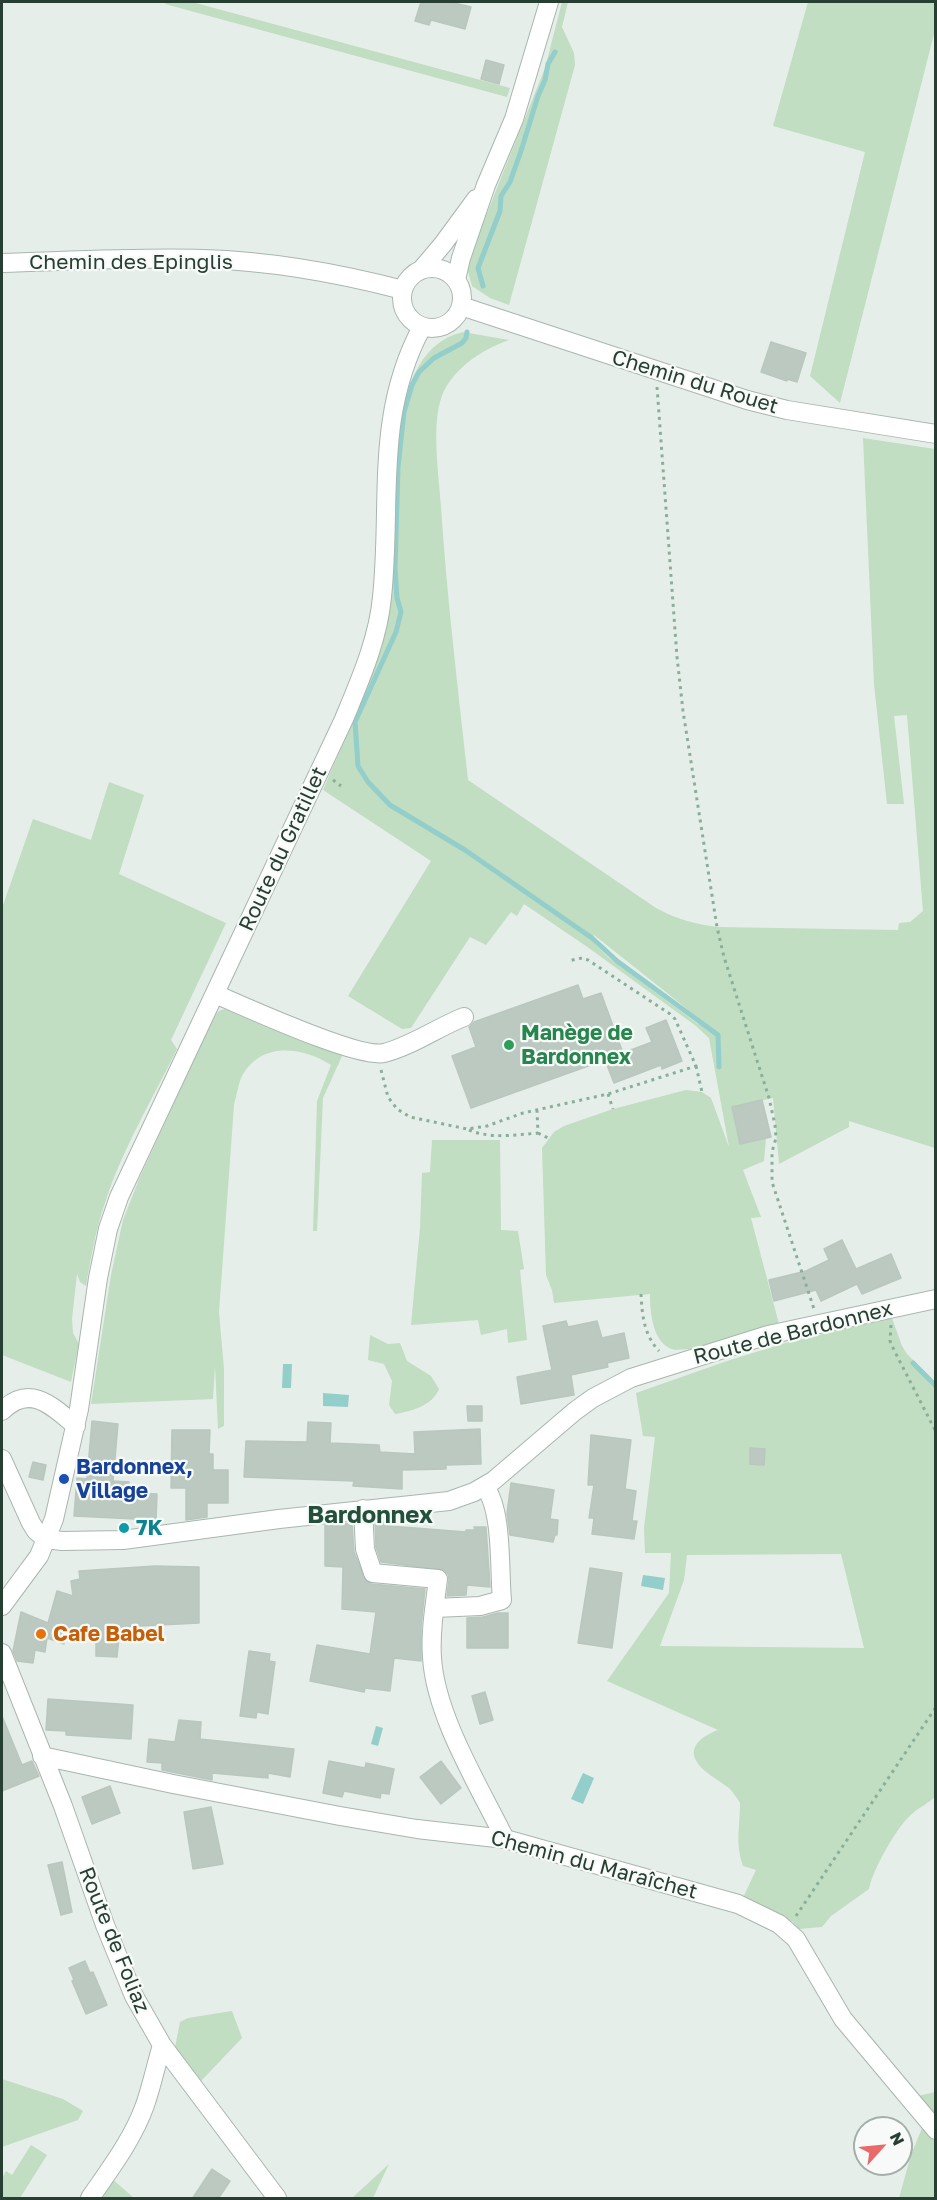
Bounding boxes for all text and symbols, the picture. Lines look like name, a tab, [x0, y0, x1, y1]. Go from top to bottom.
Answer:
street label: Chemin des Epinglis	[29, 249, 233, 275]
street label: Chemin du Rouet	[609, 345, 781, 419]
street label: Route du Gratillet	[234, 763, 332, 935]
place label: Manège de Bardonnex	[521, 1020, 633, 1070]
marker: Manège de Bardonnex	[502, 1038, 516, 1052]
street label: Route de Bardonnex	[691, 1296, 895, 1370]
place label: Bardonnex, Village	[76, 1454, 193, 1504]
marker: Bardonnex, Village	[57, 1472, 71, 1486]
district label: Bardonnex	[307, 1501, 433, 1529]
place label: 7K	[136, 1515, 163, 1541]
marker: 7K	[117, 1521, 131, 1535]
place label: Cafe Babel	[53, 1621, 165, 1647]
marker: Cafe Babel	[34, 1627, 48, 1641]
street label: Chemin du Maraîchet	[488, 1825, 700, 1905]
street label: Route de Foliaz	[73, 1863, 155, 2017]
north arrow	[853, 2116, 913, 2176]
text: N	[886, 2129, 909, 2149]

